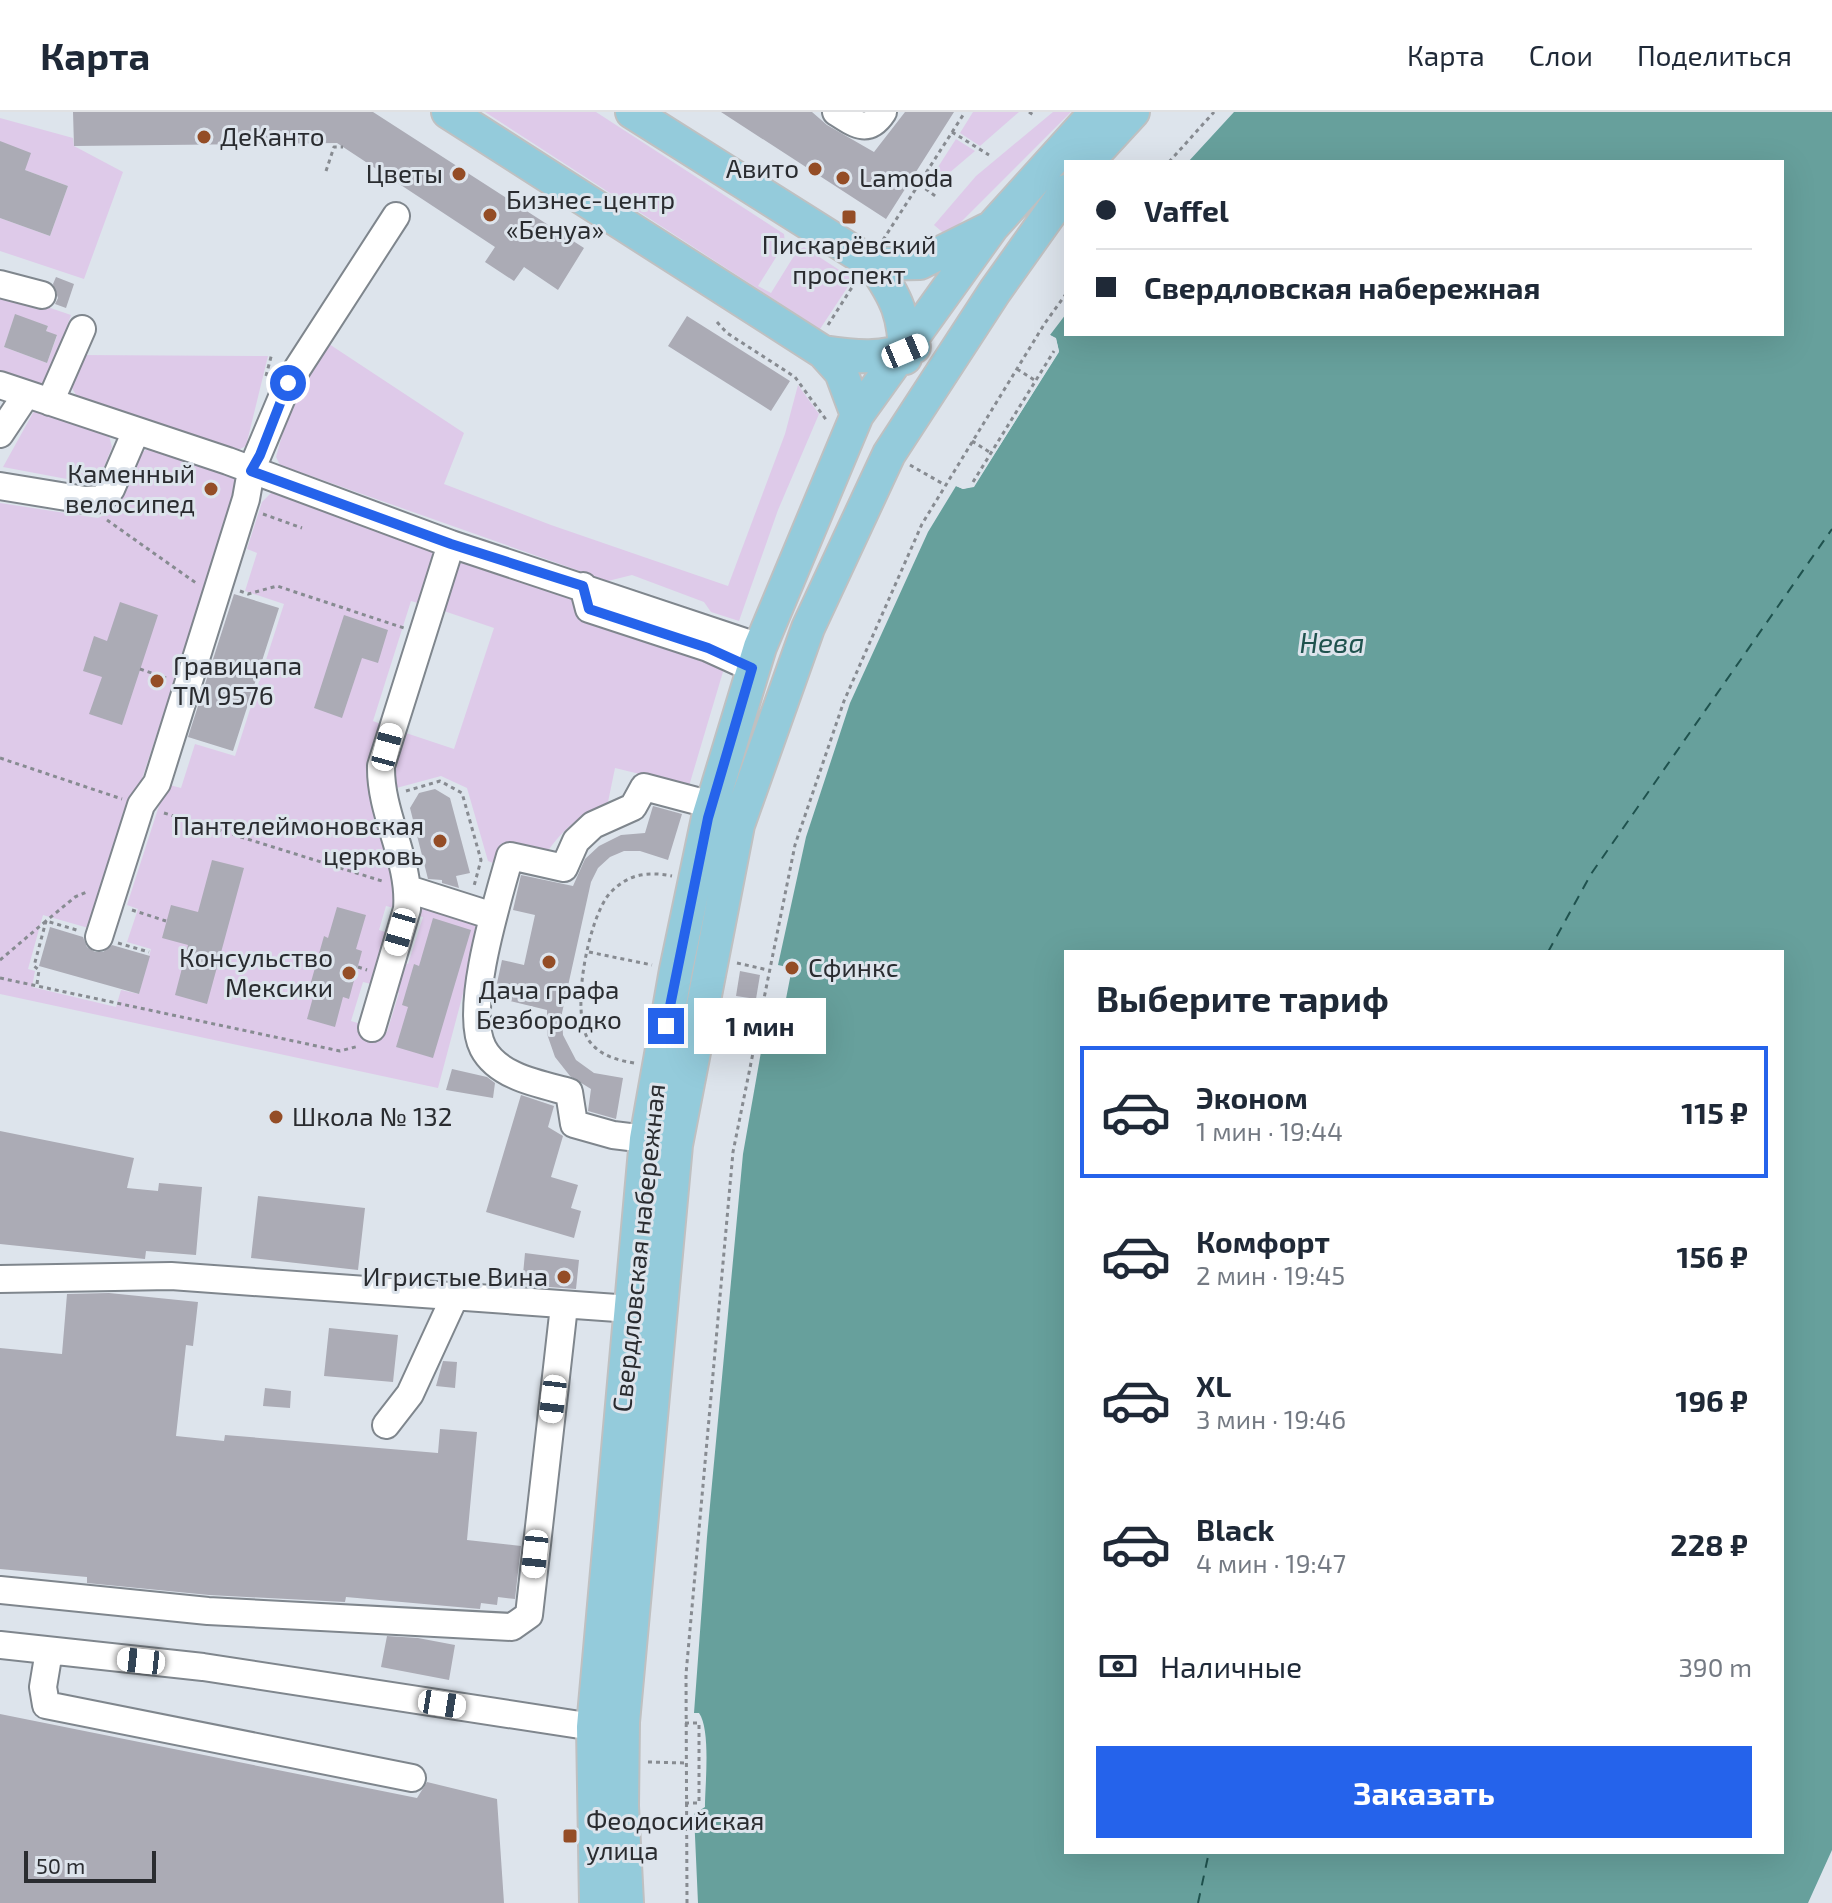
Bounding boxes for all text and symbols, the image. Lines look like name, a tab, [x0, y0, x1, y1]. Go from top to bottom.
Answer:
text: Карта	[40, 32, 150, 78]
text: Карта	[1407, 38, 1485, 72]
text: Слои	[1529, 38, 1593, 72]
text: Поделиться	[1637, 38, 1792, 72]
place label: ДеКанто	[220, 120, 325, 151]
marker: ДеКанто	[195, 128, 213, 146]
place label: Авито	[726, 152, 799, 183]
place label: Цветы	[366, 157, 443, 188]
marker: Авито	[806, 160, 824, 178]
place label: Lamoda	[859, 161, 953, 192]
marker: Цветы	[450, 165, 468, 183]
marker: Lamoda	[834, 169, 852, 187]
place label: Бизнес-центр «Бенуа»	[506, 183, 675, 245]
text: Vaffel	[1144, 192, 1229, 228]
marker: Бизнес-центр «Бенуа»	[481, 206, 499, 224]
marker: Пискарёвский проспект	[840, 208, 858, 226]
place label: Пискарёвский проспект	[762, 228, 936, 289]
text: Свердловская набережная	[1144, 269, 1540, 305]
car	[878, 331, 932, 371]
route start	[270, 365, 306, 401]
place label: Каменный велосипед	[65, 457, 195, 518]
marker: Каменный велосипед	[202, 480, 220, 498]
water label: Нева	[1299, 625, 1365, 659]
place label: Гравицапа ТМ 9576	[173, 649, 302, 710]
marker: Гравицапа ТМ 9576	[148, 672, 166, 690]
car	[369, 721, 405, 773]
place label: Пантелеймоновская церковь	[173, 809, 424, 870]
marker: Пантелеймоновская церковь	[431, 832, 449, 850]
car	[382, 906, 418, 958]
place label: Консульство Мексики	[179, 941, 333, 1002]
place label: Сфинкс	[808, 951, 899, 982]
marker: Дача графа Безбородко	[540, 953, 558, 971]
marker: Сфинкс	[783, 959, 801, 977]
marker: Консульство Мексики	[340, 964, 358, 982]
place label: Дача графа Безбородко	[476, 973, 622, 1034]
text: Выберите тариф	[1096, 976, 1389, 1019]
callout: 1 мин	[694, 998, 826, 1054]
route end	[648, 1008, 684, 1044]
text: 1 мин	[726, 1010, 794, 1041]
icon: car	[1100, 1076, 1172, 1148]
text: Эконом	[1196, 1079, 1308, 1115]
street label: Свердловская набережная	[605, 1082, 670, 1414]
text: 115 ₽	[1681, 1094, 1748, 1130]
place label: Школа № 132	[292, 1100, 452, 1131]
marker: Школа № 132	[267, 1108, 285, 1126]
text: 1 мин · 19:44	[1196, 1115, 1343, 1146]
icon: car	[1100, 1220, 1172, 1292]
text: Комфорт	[1196, 1223, 1330, 1259]
text: 156 ₽	[1677, 1238, 1748, 1274]
text: 2 мин · 19:45	[1196, 1259, 1345, 1290]
place label: Игристые Вина	[363, 1260, 548, 1291]
marker: Игристые Вина	[555, 1268, 573, 1286]
icon: car	[1100, 1364, 1172, 1436]
text: XL	[1196, 1367, 1231, 1403]
car	[538, 1374, 568, 1424]
text: 196 ₽	[1675, 1382, 1748, 1418]
text: 3 мин · 19:46	[1196, 1403, 1346, 1434]
icon: car	[1100, 1508, 1172, 1580]
text: Black	[1196, 1511, 1274, 1547]
text: 228 ₽	[1670, 1526, 1748, 1562]
car	[521, 1529, 549, 1579]
text: 4 мин · 19:47	[1196, 1547, 1346, 1578]
icon: cash	[1096, 1644, 1140, 1688]
car	[116, 1647, 166, 1675]
text: Наличные	[1160, 1648, 1302, 1684]
text: 390 m	[1678, 1651, 1752, 1682]
car	[416, 1688, 468, 1720]
button: Заказать	[1096, 1746, 1752, 1838]
place label: Феодосийская улица	[586, 1804, 764, 1866]
marker: Феодосийская улица	[561, 1827, 579, 1845]
scale bar	[24, 1847, 156, 1883]
text: 50 m	[36, 1852, 85, 1878]

